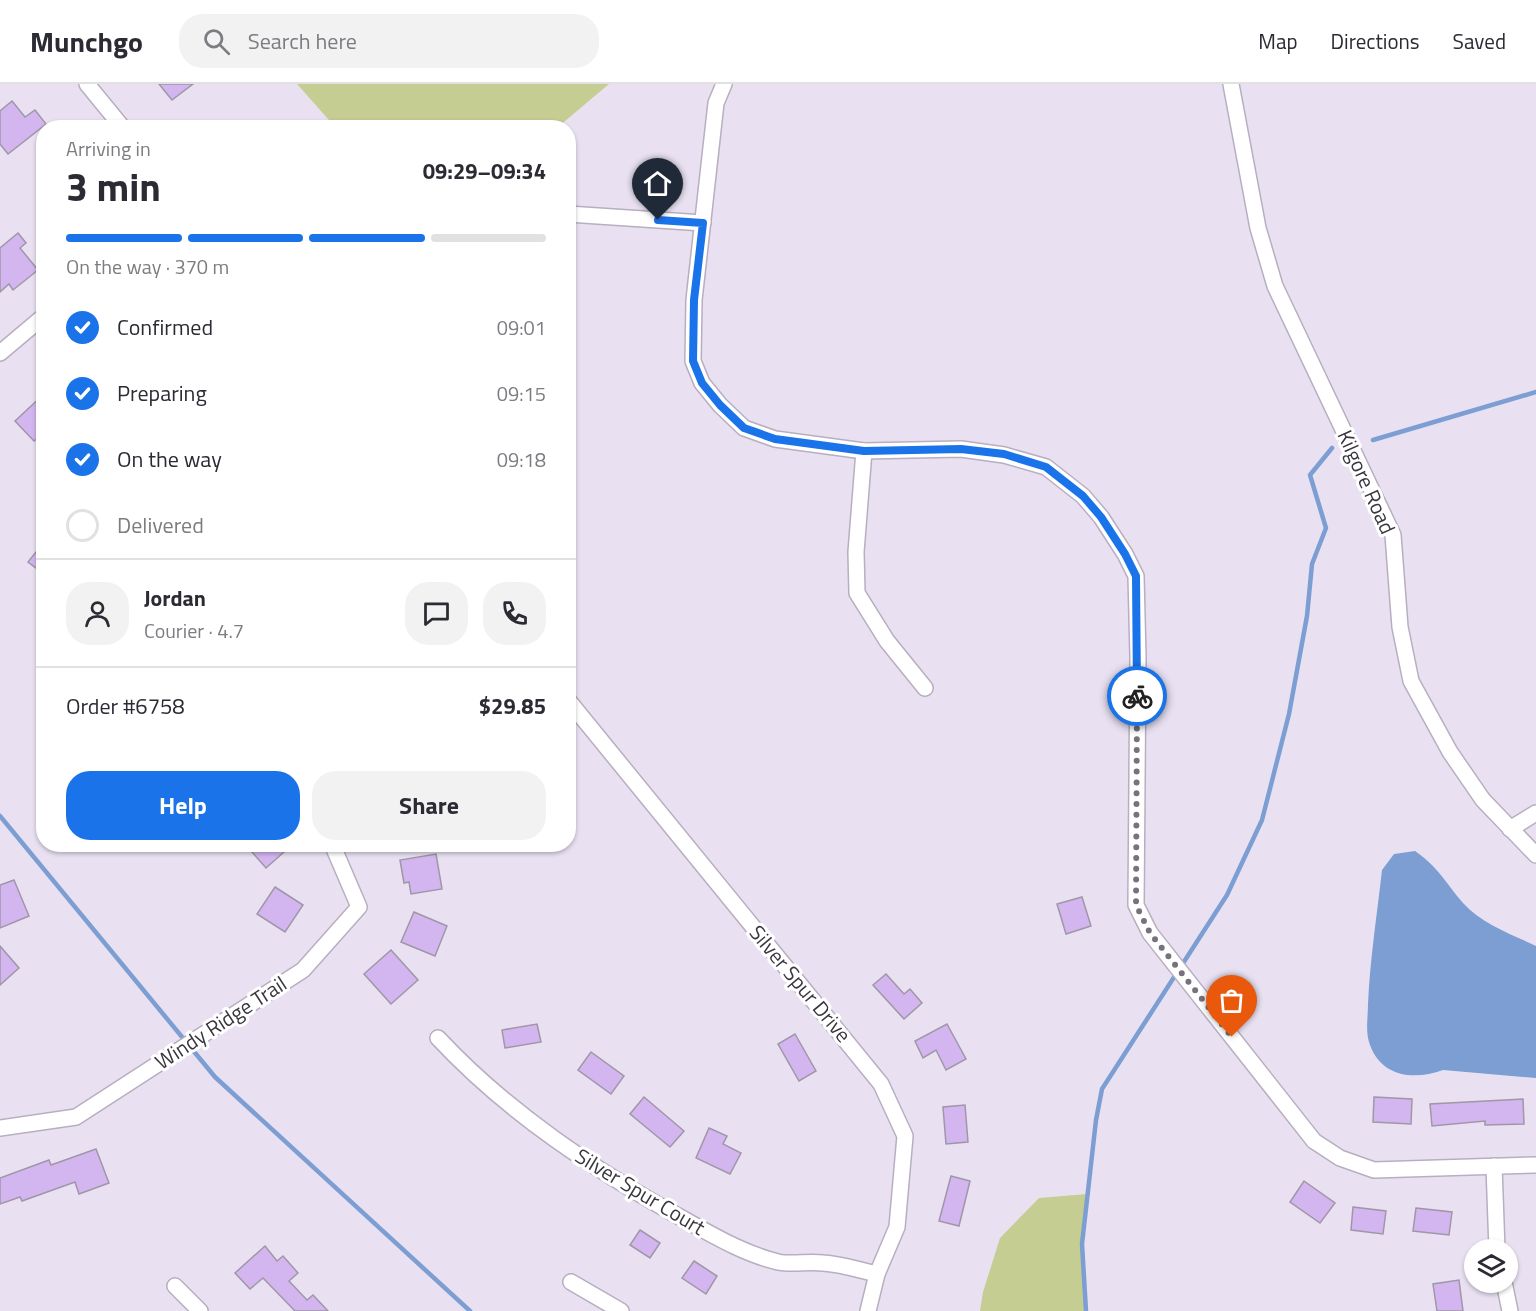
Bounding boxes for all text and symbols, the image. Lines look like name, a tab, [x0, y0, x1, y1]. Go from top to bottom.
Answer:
search box	[179, 14, 599, 68]
text: Munchgo	[30, 20, 143, 63]
text: Search here	[248, 24, 357, 58]
icon: search	[200, 25, 233, 58]
text: Map	[1258, 25, 1298, 57]
text: Directions	[1331, 25, 1420, 57]
text: Saved	[1453, 25, 1506, 57]
text: Arriving in	[66, 133, 151, 164]
text: 09:29–09:34	[423, 154, 546, 188]
text: 3 min	[66, 157, 161, 216]
pin	[632, 158, 683, 220]
icon: home	[641, 167, 674, 200]
text: On the way · 370 m	[66, 251, 229, 282]
text: Confirmed	[117, 310, 213, 344]
icon: check	[66, 311, 99, 344]
text: 09:01	[497, 312, 546, 343]
text: Preparing	[117, 376, 207, 410]
icon: check	[66, 377, 99, 410]
text: 09:15	[497, 378, 546, 409]
street label: Kilgore Road	[1330, 424, 1404, 539]
text: On the way	[117, 442, 222, 476]
icon: check	[66, 443, 99, 476]
text: 09:18	[497, 444, 546, 475]
text: Delivered	[117, 508, 204, 542]
text: Jordan	[144, 581, 206, 615]
button: person	[66, 582, 129, 645]
button: chat	[405, 582, 468, 645]
button: phone	[483, 582, 546, 645]
text: Courier · 4.7	[144, 615, 244, 646]
courier	[1107, 666, 1167, 726]
icon: bike	[1121, 680, 1154, 713]
text: Order #6758	[66, 689, 185, 723]
text: $29.85	[479, 689, 546, 723]
button: Help	[66, 771, 300, 840]
button: Share	[312, 771, 546, 840]
street label: Silver Spur Drive	[742, 918, 860, 1049]
street label: Windy Ridge Trail	[148, 967, 293, 1077]
pin	[1206, 975, 1257, 1037]
icon: bag	[1215, 984, 1248, 1017]
street label: Silver Spur Court	[569, 1140, 712, 1243]
map controls	[1464, 1239, 1518, 1293]
button: layers	[1464, 1239, 1518, 1293]

